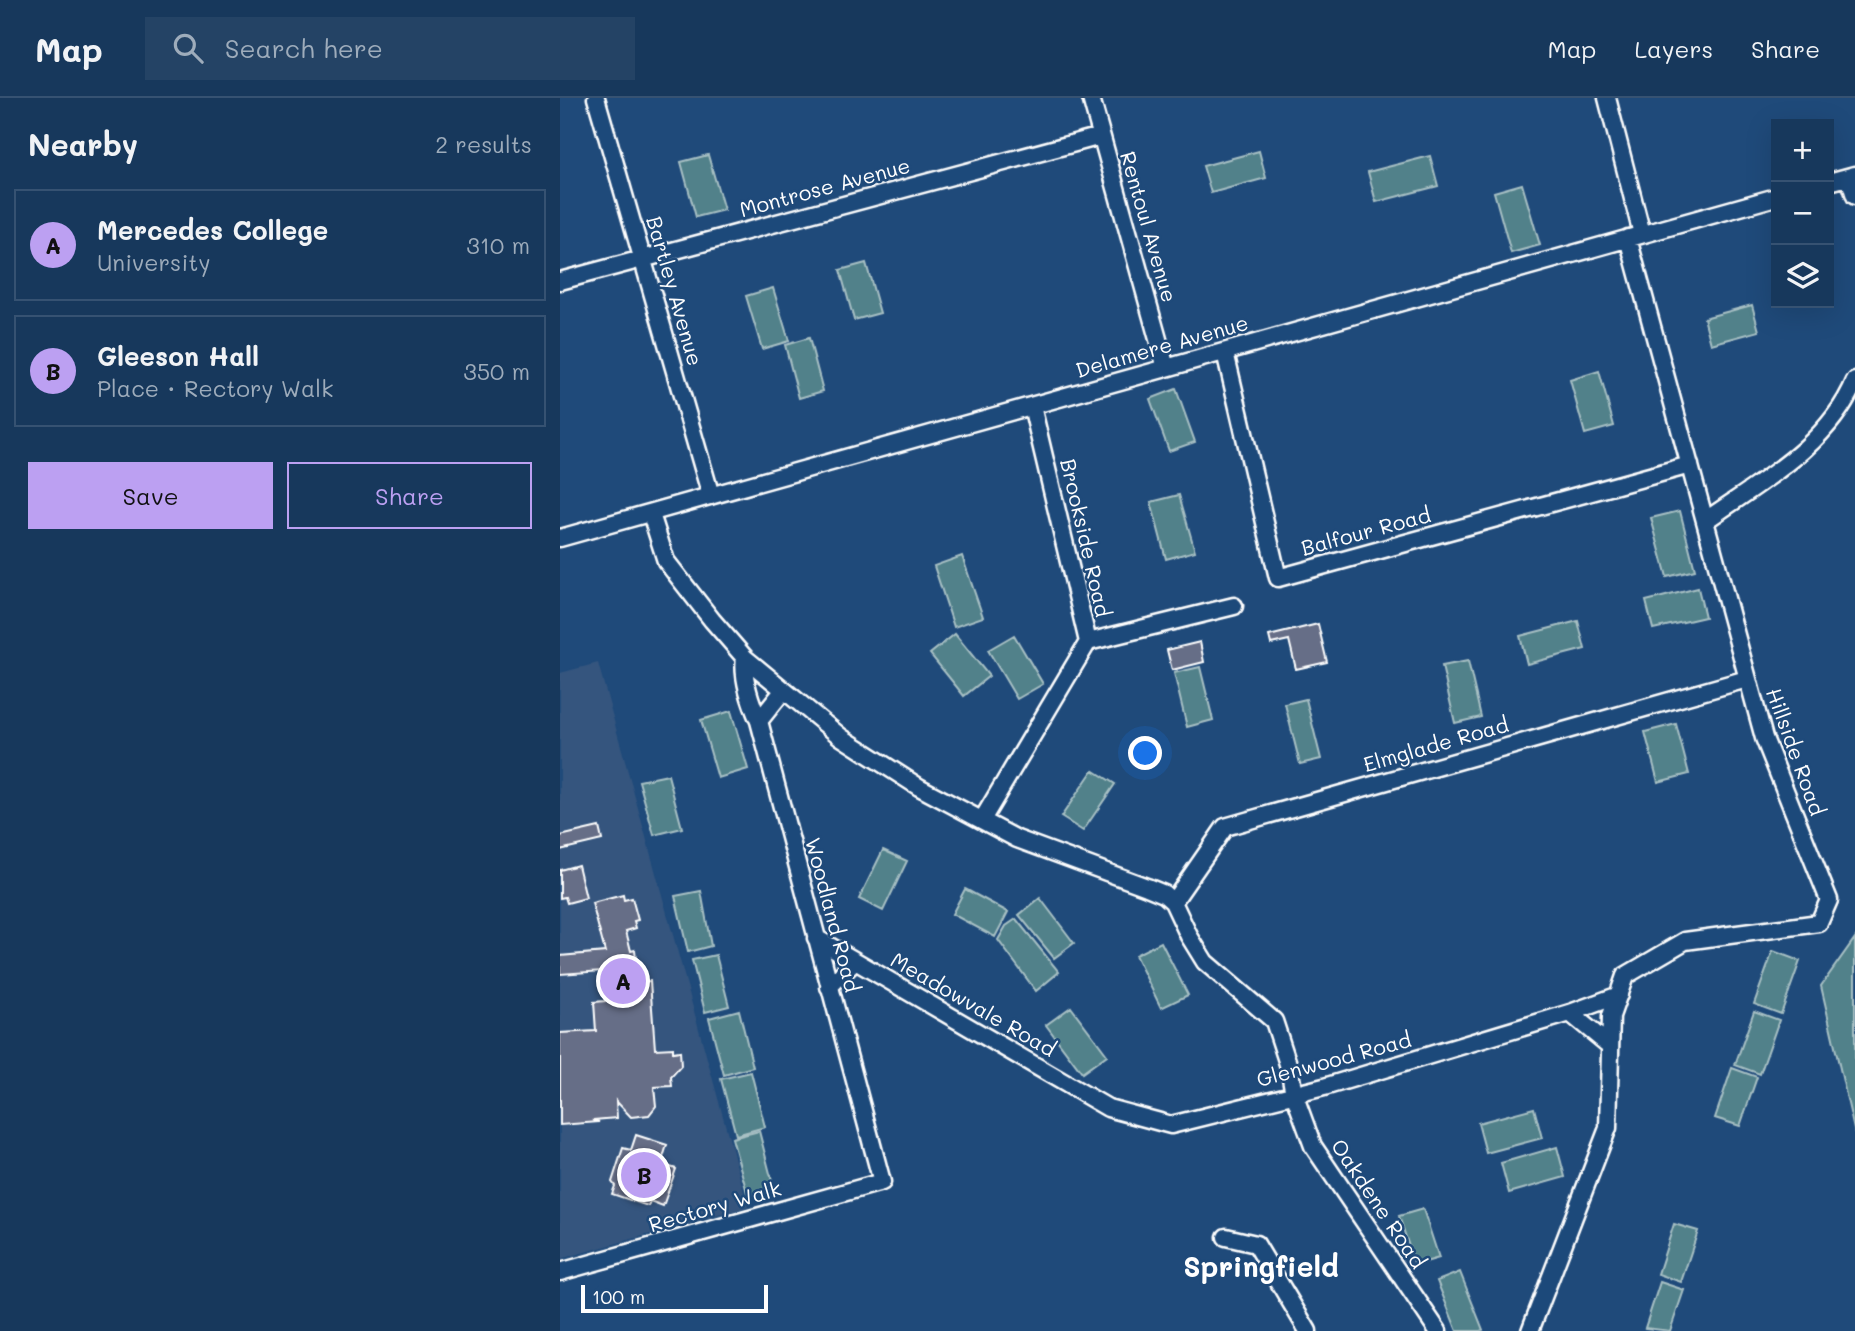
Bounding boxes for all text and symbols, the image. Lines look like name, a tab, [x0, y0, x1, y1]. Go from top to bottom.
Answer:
search box	[145, 17, 635, 80]
text: Map	[35, 27, 103, 70]
icon: search	[169, 29, 207, 67]
text: Search here	[225, 31, 383, 65]
text: Map	[1548, 33, 1596, 64]
text: Layers	[1634, 33, 1713, 64]
text: Share	[1751, 33, 1820, 64]
map controls	[1771, 119, 1834, 308]
button: +	[1771, 119, 1834, 182]
text: Nearby	[28, 124, 138, 164]
text: 2 results	[435, 129, 532, 159]
street label: Rentoul Avenue	[1115, 148, 1184, 305]
street label: Montrose Avenue	[736, 151, 913, 222]
button: −	[1771, 182, 1834, 245]
text: Mercedes College	[97, 213, 328, 247]
street label: Bartley Avenue	[641, 213, 710, 369]
text: A	[45, 230, 61, 260]
text: 310 m	[466, 230, 530, 260]
button: layers	[1771, 245, 1834, 308]
text: University	[97, 247, 210, 277]
street label: Delamere Avenue	[1072, 308, 1251, 383]
text: Gleeson Hall	[97, 339, 259, 373]
text: B	[45, 356, 61, 386]
text: 350 m	[463, 356, 530, 386]
text: Place · Rectory Walk	[97, 373, 333, 403]
street label: Brookside Road	[1055, 456, 1118, 619]
button: Save	[28, 462, 273, 529]
button: Share	[287, 462, 532, 529]
street label: Balfour Road	[1298, 500, 1433, 561]
street label: Hillside Road	[1761, 684, 1832, 819]
street label: Elmglade Road	[1360, 710, 1511, 777]
your location	[1128, 736, 1162, 770]
street label: Woodland Road	[800, 834, 867, 995]
street label: Meadowvale Road	[886, 945, 1061, 1062]
pin: A	[600, 955, 646, 1007]
street label: Glenwood Road	[1253, 1025, 1414, 1092]
street label: Oakdene Road	[1326, 1133, 1433, 1273]
pin: B	[621, 1149, 667, 1201]
street label: Rectory Walk	[645, 1174, 784, 1237]
district label: Springfield	[1183, 1248, 1339, 1284]
scale bar	[581, 1282, 768, 1314]
text: 100 m	[592, 1284, 645, 1309]

